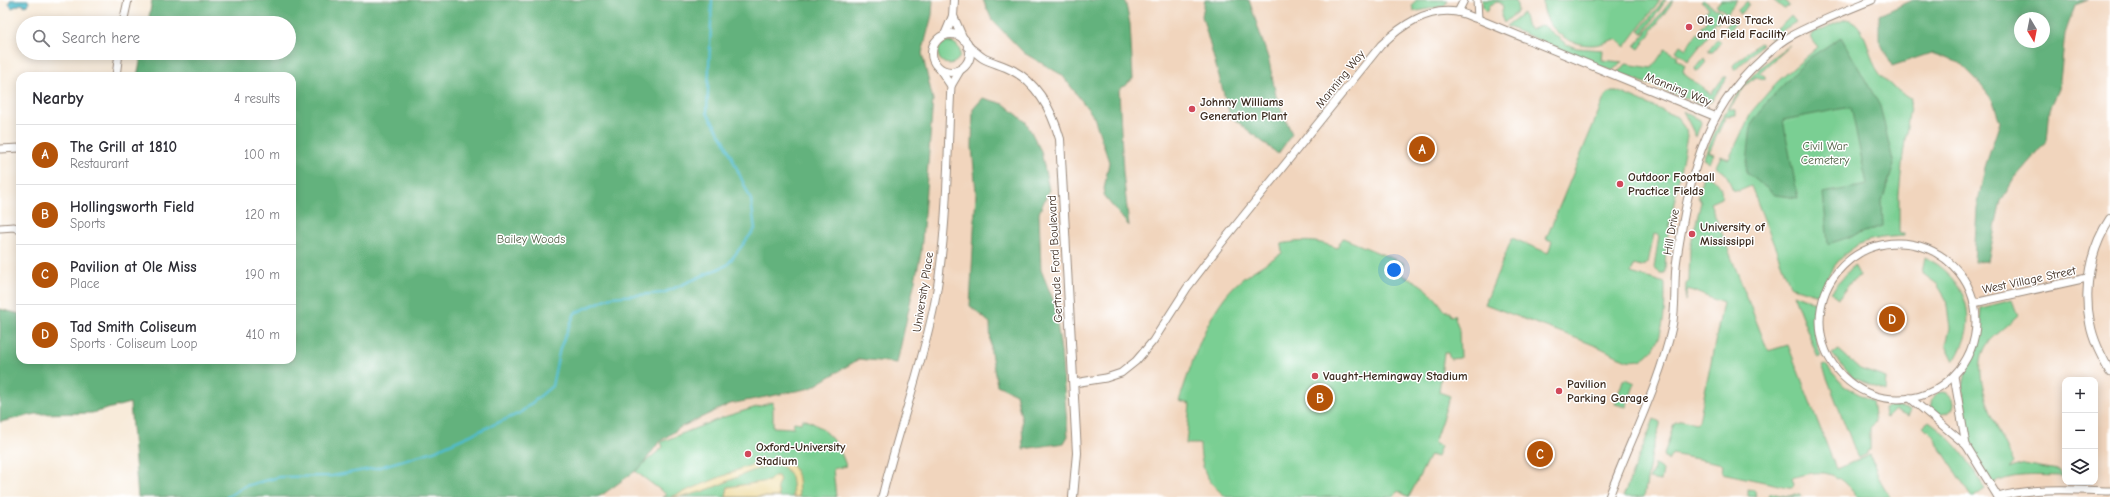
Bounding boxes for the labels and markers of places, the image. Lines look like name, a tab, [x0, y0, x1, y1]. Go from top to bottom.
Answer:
place label: Ole Miss Track and Field Facility	[1697, 13, 1787, 41]
marker: Ole Miss Track and Field Facility	[1684, 22, 1694, 32]
place label: Johnny Williams Generation Plant	[1200, 95, 1288, 123]
marker: Johnny Williams Generation Plant	[1187, 104, 1197, 114]
pin: A	[1409, 134, 1435, 164]
place label: Outdoor Football Practice Fields	[1628, 170, 1715, 198]
marker: Outdoor Football Practice Fields	[1615, 179, 1625, 189]
place label: University of Mississippi	[1700, 220, 1766, 248]
marker: University of Mississippi	[1687, 229, 1697, 239]
pin: D	[1879, 304, 1905, 334]
place label: Vaught-Hemingway Stadium	[1323, 369, 1468, 383]
marker: Vaught-Hemingway Stadium	[1310, 371, 1320, 381]
place label: Pavilion Parking Garage	[1567, 377, 1648, 405]
pin: B	[1307, 383, 1333, 413]
marker: Pavilion Parking Garage	[1554, 386, 1564, 396]
pin: C	[1527, 439, 1553, 469]
place label: Oxford-University Stadium	[756, 440, 846, 468]
marker: Oxford-University Stadium	[743, 449, 753, 459]

